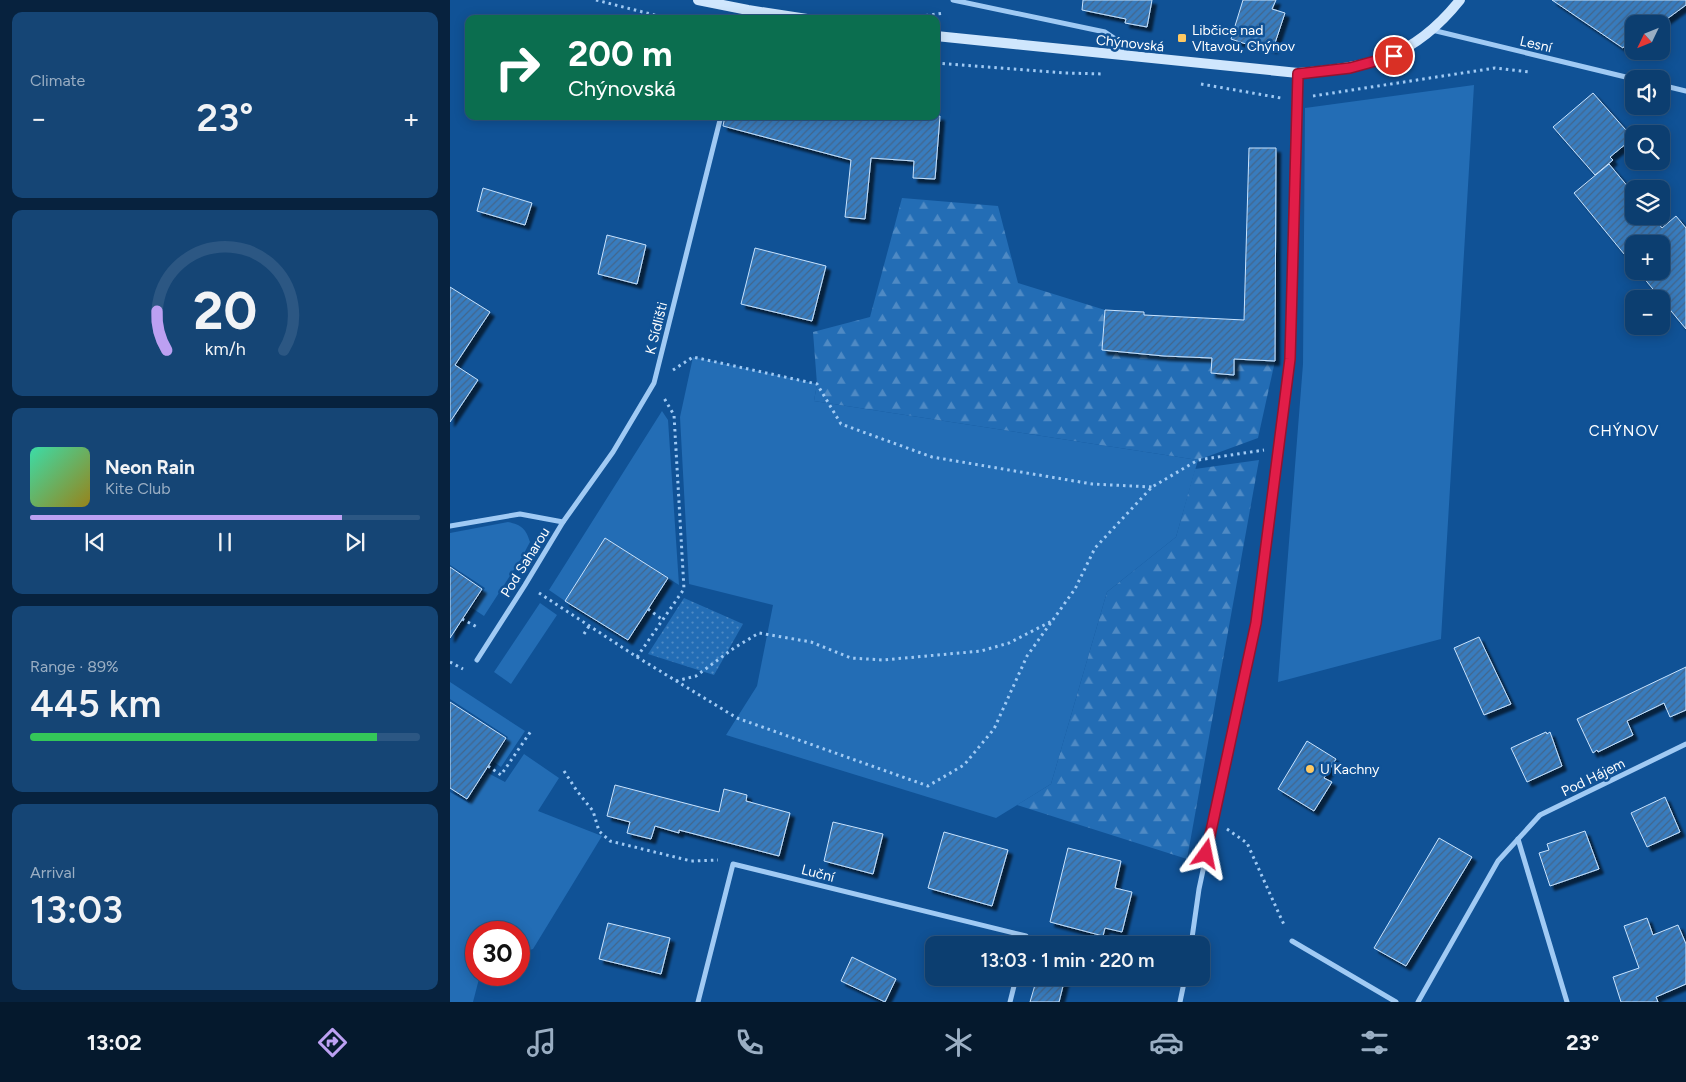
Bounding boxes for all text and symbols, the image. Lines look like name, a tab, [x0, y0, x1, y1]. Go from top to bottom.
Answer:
north arrow	[1625, 15, 1670, 60]
map controls	[1625, 15, 1670, 335]
place label: Libčice nad Vltavou, Chýnov	[1192, 22, 1296, 55]
street label: Chýnovská	[1095, 31, 1165, 56]
marker: Libčice nad Vltavou, Chýnov	[1176, 32, 1188, 44]
text: 200 m	[568, 33, 672, 75]
street label: Lesní	[1518, 33, 1554, 57]
icon: right	[485, 35, 550, 100]
pin	[1373, 35, 1415, 77]
icon: arrive	[1380, 42, 1408, 70]
button: sound	[1625, 70, 1670, 115]
text: Climate	[30, 71, 85, 90]
text: Chýnovská	[568, 75, 676, 102]
text: 23°	[197, 95, 253, 141]
text: −	[30, 101, 47, 135]
text: +	[403, 101, 420, 135]
button: search	[1625, 125, 1670, 170]
button: layers	[1625, 180, 1670, 225]
button: +	[1625, 235, 1670, 280]
text: 20	[193, 280, 257, 342]
button: −	[1625, 290, 1670, 335]
street label: K Sídlišti	[642, 300, 671, 356]
text: km/h	[205, 338, 245, 359]
district label: CHÝNOV	[1589, 422, 1659, 440]
text: Neon Rain	[105, 456, 195, 479]
text: Kite Club	[105, 479, 171, 498]
street label: Pod Saharou	[497, 524, 554, 600]
icon: previous	[81, 528, 109, 556]
icon: pause	[211, 528, 239, 556]
icon: next	[341, 528, 369, 556]
text: Range · 89%	[30, 657, 119, 676]
text: 445 km	[30, 681, 161, 727]
street label: Pod Hájem	[1559, 755, 1628, 800]
place label: U Kachny	[1320, 761, 1380, 778]
marker: U Kachny	[1304, 763, 1316, 775]
position arrow	[1179, 827, 1231, 879]
street label: Luční	[799, 861, 837, 886]
text: Arrival	[30, 863, 75, 882]
text: 13:03	[30, 887, 123, 933]
speed limit sign: 30	[465, 921, 530, 986]
text: 13:03 · 1 min · 220 m	[980, 949, 1155, 972]
icon: directions	[315, 1025, 350, 1060]
icon: music	[524, 1025, 559, 1060]
icon: phone	[732, 1025, 767, 1060]
icon: climate	[941, 1025, 976, 1060]
icon: car	[1149, 1025, 1184, 1060]
icon: filters	[1357, 1025, 1392, 1060]
text: 13:02	[87, 1029, 142, 1056]
text: 23°	[1566, 1029, 1599, 1056]

